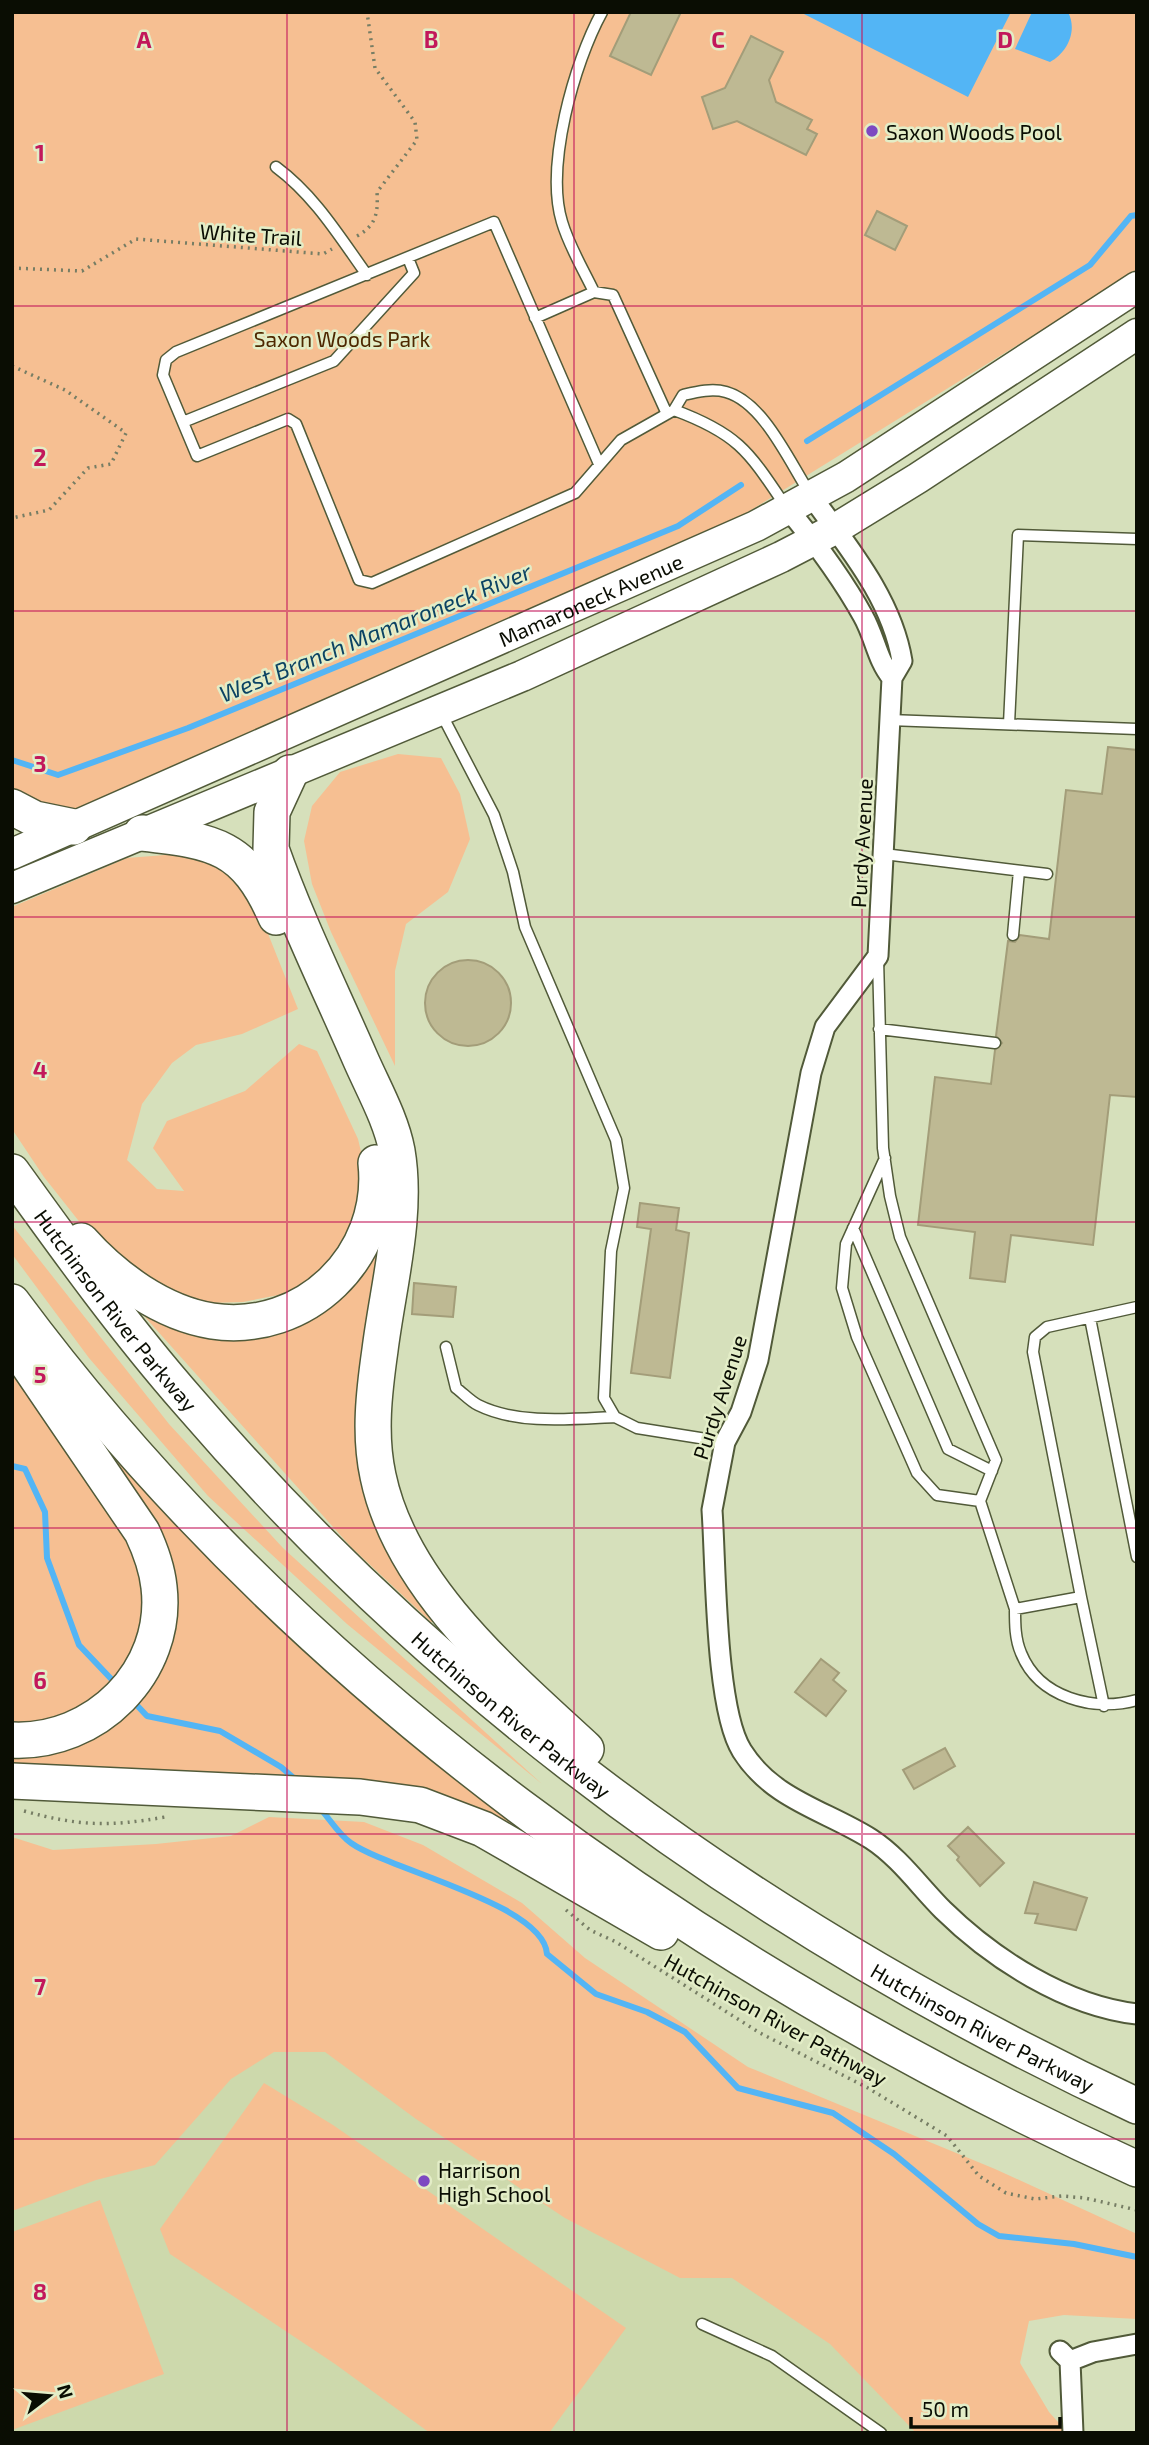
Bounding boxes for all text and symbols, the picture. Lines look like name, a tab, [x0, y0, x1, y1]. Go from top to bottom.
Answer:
text: A	[136, 25, 152, 53]
text: B	[424, 25, 438, 53]
text: C	[711, 25, 725, 53]
text: D	[997, 25, 1013, 53]
place label: Saxon Woods Pool	[886, 119, 1063, 144]
marker: Saxon Woods Pool	[864, 123, 880, 139]
text: 1	[35, 138, 45, 166]
street label: White Trail	[199, 218, 304, 250]
park label: Saxon Woods Park	[254, 326, 431, 351]
text: 2	[33, 443, 47, 471]
street label: Mamaroneck Avenue	[494, 548, 686, 651]
water label: West Branch Mamaroneck River	[215, 556, 536, 708]
text: 3	[33, 749, 47, 777]
street label: Purdy Avenue	[845, 778, 877, 908]
text: 4	[33, 1055, 47, 1083]
street label: Hutchinson River Parkway	[30, 1204, 203, 1416]
street label: Purdy Avenue	[687, 1331, 751, 1463]
text: 5	[34, 1360, 46, 1388]
street label: Hutchinson River Parkway	[407, 1625, 616, 1803]
text: 6	[33, 1666, 47, 1694]
street label: Hutchinson River Pathway	[660, 1947, 892, 2091]
street label: Hutchinson River Parkway	[867, 1957, 1099, 2096]
text: 7	[34, 1972, 46, 2000]
place label: Harrison High School	[438, 2157, 551, 2206]
marker: Harrison High School	[416, 2173, 432, 2189]
text: 8	[33, 2277, 47, 2305]
north arrow	[14, 2361, 84, 2431]
text: N	[53, 2381, 79, 2401]
scale bar	[911, 2386, 1060, 2430]
text: 50 m	[922, 2396, 969, 2421]

